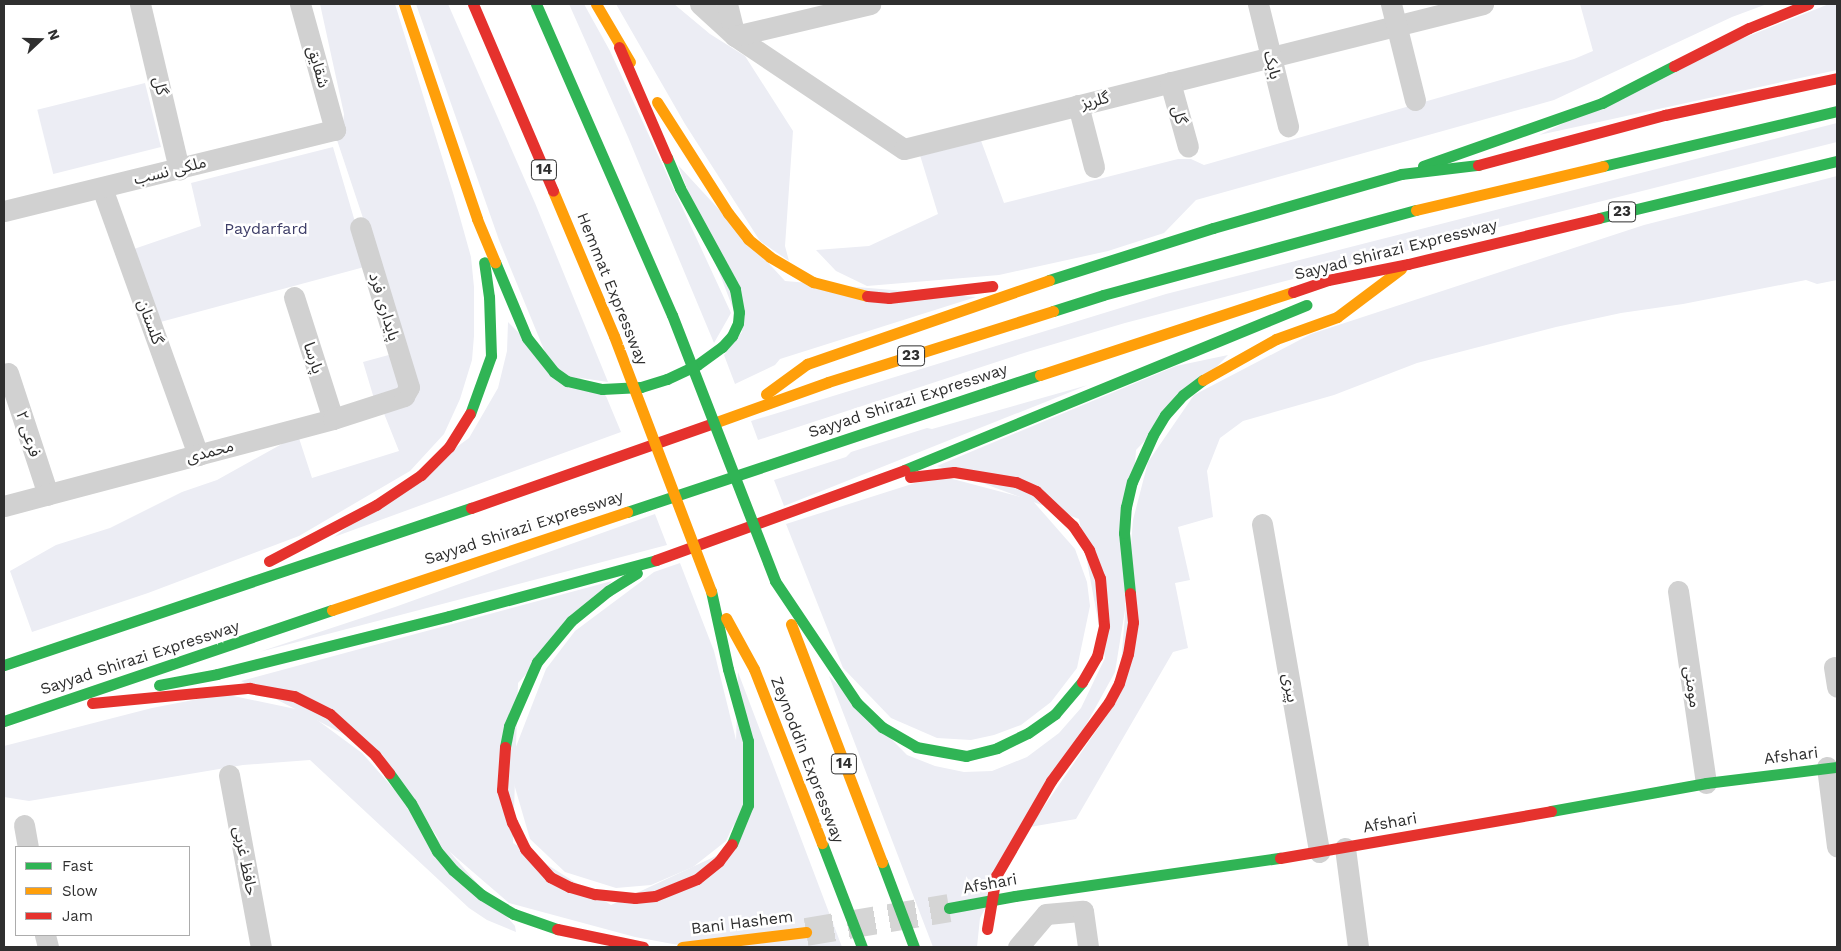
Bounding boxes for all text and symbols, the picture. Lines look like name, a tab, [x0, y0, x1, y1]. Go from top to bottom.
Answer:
north arrow	[15, 15, 65, 65]
text: N	[45, 27, 63, 42]
street label: شقایق	[303, 44, 333, 90]
street label: بابک	[1259, 49, 1285, 81]
street label: گل	[149, 75, 171, 97]
street label: گلریز	[1079, 88, 1111, 114]
street label: گل	[1167, 104, 1191, 126]
street label: ملکی نسب	[132, 153, 208, 189]
road number: 14	[530, 158, 558, 182]
road number: 23	[1607, 200, 1637, 224]
street label: Hemmat Expressway	[573, 210, 651, 368]
street label: Sayyad Shirazi Expressway	[1293, 215, 1499, 285]
park label: Paydarfard	[224, 219, 308, 239]
street label: پایداری فرد	[364, 270, 404, 344]
street label: گلستان	[133, 297, 167, 347]
street label: پارسا	[299, 340, 327, 376]
road number: 23	[896, 344, 926, 368]
street label: Sayyad Shirazi Expressway	[806, 360, 1010, 442]
street label: فرعی ۲	[12, 408, 44, 460]
street label: محمدی	[184, 436, 236, 468]
street label: Sayyad Shirazi Expressway	[422, 487, 626, 569]
street label: Sayyad Shirazi Expressway	[38, 617, 242, 699]
street label: مومنی	[1680, 665, 1704, 709]
street label: پیری	[1278, 672, 1302, 704]
street label: Zeynoddin Expressway	[766, 674, 848, 846]
street label: Afshari	[1763, 743, 1819, 769]
road number: 14	[830, 752, 858, 776]
street label: Afshari	[1361, 809, 1419, 837]
street label: حافظ غربی	[229, 825, 261, 897]
legend	[15, 846, 190, 936]
text: Fast	[62, 857, 93, 875]
street label: Afshari	[961, 870, 1019, 898]
text: Slow	[62, 882, 98, 900]
text: Jam	[62, 907, 93, 925]
street label: Bani Hashem	[690, 907, 794, 939]

